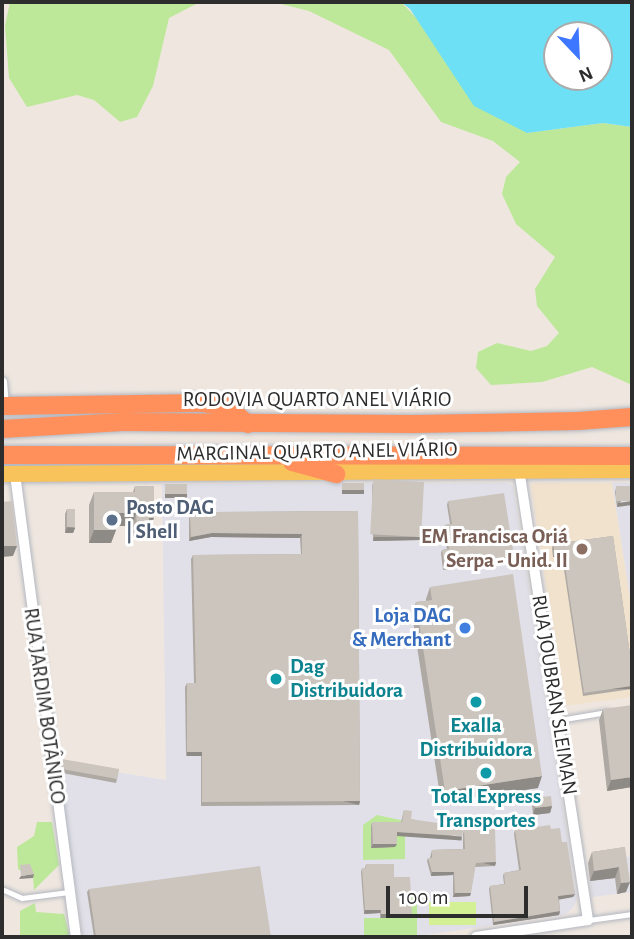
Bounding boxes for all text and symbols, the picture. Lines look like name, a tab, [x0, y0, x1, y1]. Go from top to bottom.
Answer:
north arrow	[543, 21, 613, 91]
text: N	[576, 63, 595, 85]
street label: RODOVIA QUARTO ANEL VIÁRIO	[183, 387, 451, 413]
street label: MARGINAL QUARTO ANEL VIÁRIO	[176, 437, 458, 467]
place label: Posto DAG | Shell	[126, 495, 214, 545]
marker: Posto DAG | Shell	[104, 512, 120, 528]
place label: EM Francisca Oriá Serpa - Unid. II	[421, 524, 568, 574]
marker: EM Francisca Oriá Serpa - Unid. II	[574, 541, 590, 557]
street label: RUA JOUBRAN SLEIMAN	[526, 593, 582, 797]
place label: Loja DAG & Merchant	[352, 603, 451, 653]
street label: RUA JARDIM BOTÂNICO	[18, 606, 70, 806]
marker: Loja DAG & Merchant	[457, 620, 473, 636]
place label: Dag Distribuidora	[290, 654, 403, 704]
marker: Dag Distribuidora	[268, 671, 284, 687]
marker: Exalla Distribuidora	[468, 694, 484, 710]
place label: Exalla Distribuidora	[419, 713, 533, 763]
marker: Total Express Transportes	[478, 765, 494, 781]
place label: Total Express Transportes	[431, 784, 541, 834]
scale bar	[389, 872, 531, 916]
text: 100 m	[399, 887, 449, 908]

